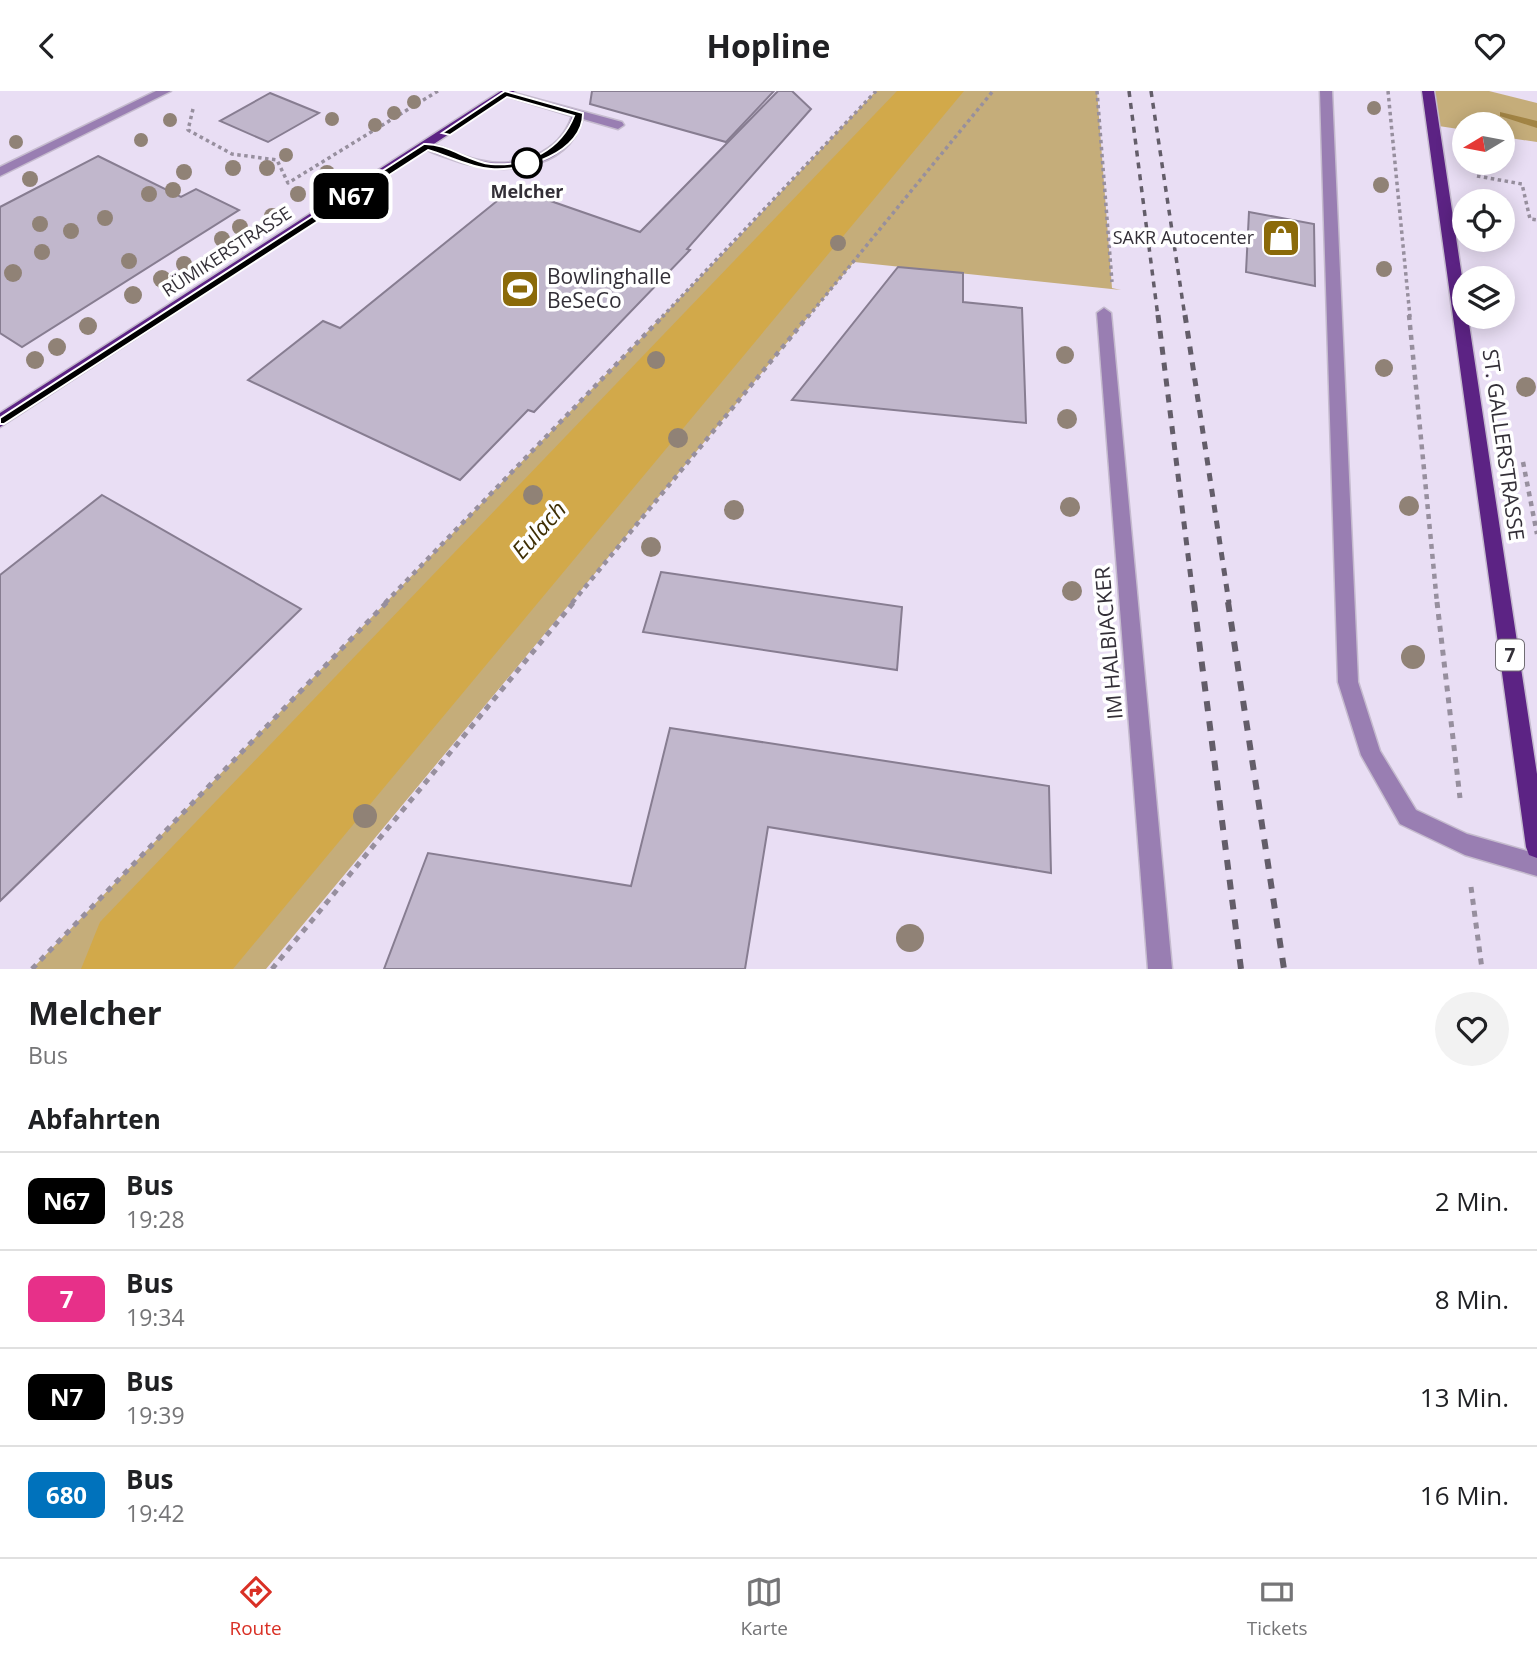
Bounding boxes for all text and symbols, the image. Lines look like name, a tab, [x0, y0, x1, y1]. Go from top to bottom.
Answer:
text: Hopline	[706, 24, 831, 67]
icon: back	[28, 27, 66, 65]
icon: heart	[1471, 27, 1509, 65]
north arrow	[1452, 112, 1516, 175]
map controls	[1452, 112, 1515, 329]
marker: Melcher	[512, 148, 542, 178]
line badge: N67	[311, 173, 391, 219]
text: N67	[328, 179, 374, 212]
place label: Melcher	[491, 179, 564, 203]
button: locate	[1452, 189, 1515, 252]
street label: RÜMIKERSTRASSE	[157, 200, 296, 302]
shop icon: SAKR Autocenter	[1260, 217, 1302, 259]
place label: SAKR Autocenter	[1113, 225, 1255, 249]
place label: Bowlinghalle BeSeCo	[547, 262, 671, 314]
button: layers	[1452, 266, 1515, 329]
sports icon: Bowlinghalle BeSeCo	[499, 268, 541, 310]
street label: ST. GALLERSTRASSE	[1477, 347, 1531, 542]
water label: Eulach	[504, 493, 573, 565]
street label: IM HALBIACKER	[1087, 565, 1129, 721]
road number: 7	[1496, 639, 1524, 671]
text: Melcher	[28, 990, 162, 1035]
button: heart	[1435, 992, 1509, 1066]
text: Bus	[28, 1039, 68, 1071]
text: Abfahrten	[28, 1101, 161, 1137]
text: Bus	[126, 1167, 173, 1203]
text: 2 Min.	[1435, 1183, 1509, 1219]
text: N67	[43, 1184, 90, 1217]
text: 19:28	[126, 1203, 185, 1235]
text: Bus	[126, 1265, 173, 1301]
text: 8 Min.	[1435, 1281, 1509, 1317]
text: 7	[60, 1282, 73, 1315]
text: 19:34	[126, 1301, 185, 1333]
text: Bus	[126, 1363, 173, 1399]
text: 13 Min.	[1420, 1379, 1509, 1415]
text: N7	[50, 1380, 83, 1413]
text: 19:39	[126, 1399, 185, 1431]
text: Bus	[126, 1461, 173, 1497]
text: 16 Min.	[1420, 1477, 1509, 1513]
text: 680	[46, 1478, 87, 1511]
text: 19:42	[126, 1497, 185, 1529]
tab: Route	[229, 1573, 282, 1641]
tab: Karte	[740, 1573, 788, 1641]
tab: Tickets	[1247, 1573, 1308, 1641]

